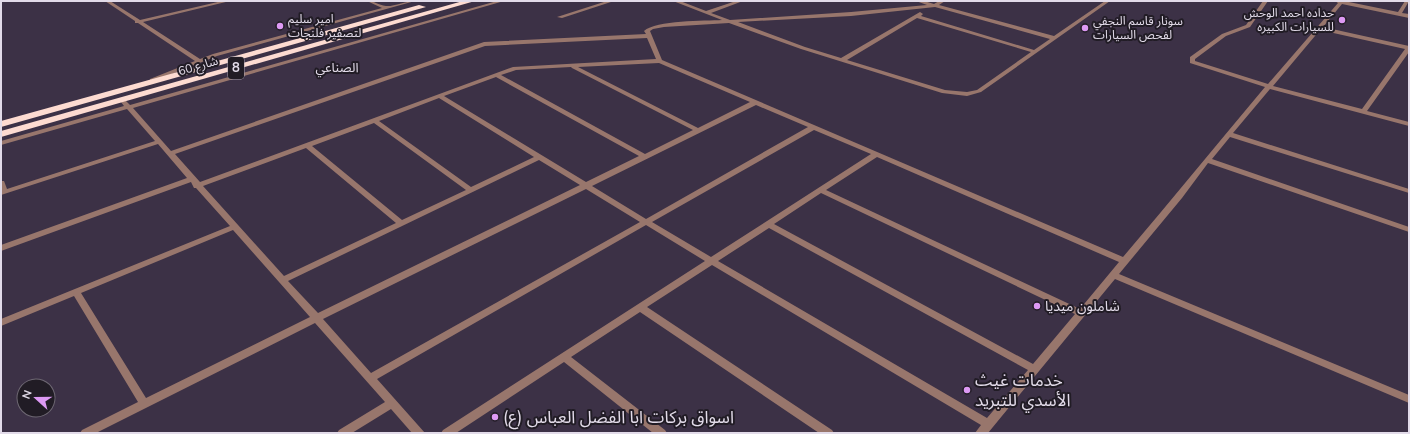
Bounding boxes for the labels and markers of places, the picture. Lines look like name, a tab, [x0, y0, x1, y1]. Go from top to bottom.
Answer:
place label: حداده احمد الوحش للسيارات الكبيره	[1244, 5, 1334, 35]
place label: امير سليم لتصفير فلنجات	[288, 11, 361, 41]
place label: سونار قاسم النجفي لفحص السيارات	[1093, 13, 1183, 43]
marker: حداده احمد الوحش للسيارات الكبيره	[1337, 15, 1347, 25]
marker: امير سليم لتصفير فلنجات	[275, 21, 285, 31]
marker: سونار قاسم النجفي لفحص السيارات	[1080, 23, 1090, 33]
place label: شاملون ميديا	[1045, 297, 1120, 316]
marker: شاملون ميديا	[1032, 301, 1042, 311]
place label: خدمات غيث الأسدي للتبريد	[975, 369, 1071, 412]
marker: خدمات غيث الأسدي للتبريد	[962, 385, 972, 395]
place label: اسواق بركات ابا الفضل العباس (ع)	[503, 406, 734, 430]
marker: اسواق بركات ابا الفضل العباس (ع)	[490, 412, 500, 422]

